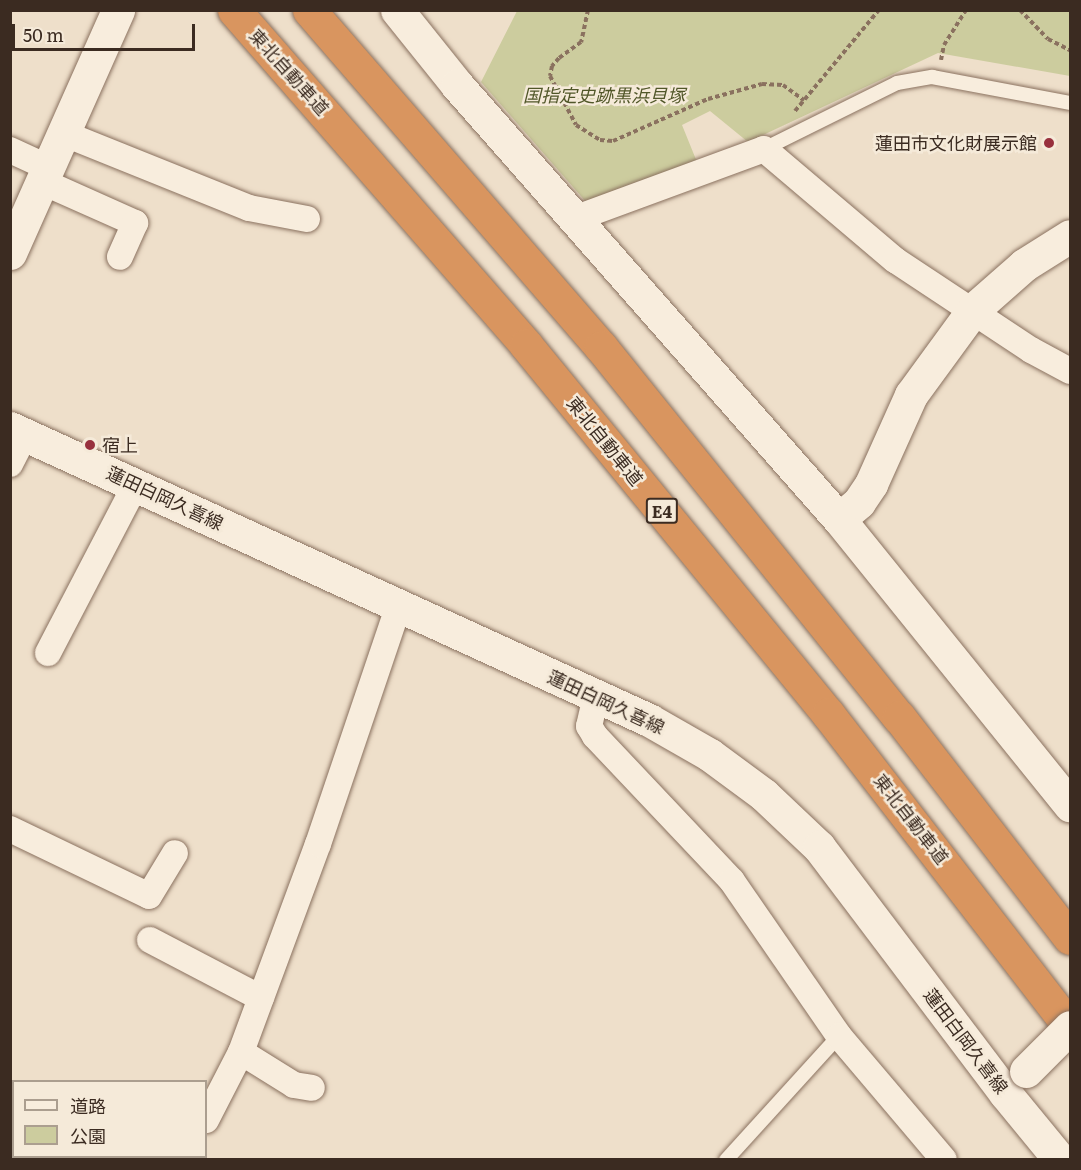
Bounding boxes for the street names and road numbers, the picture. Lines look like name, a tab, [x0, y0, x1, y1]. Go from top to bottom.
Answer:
street label: 東北自動車道	[245, 25, 333, 119]
street label: 東北自動車道	[563, 392, 647, 490]
street label: 蓮田白岡久喜線	[103, 462, 227, 534]
road number: E4	[646, 498, 678, 524]
street label: 蓮田白岡久喜線	[544, 666, 668, 738]
street label: 東北自動車道	[869, 770, 953, 868]
street label: 蓮田白岡久喜線	[919, 984, 1013, 1098]

